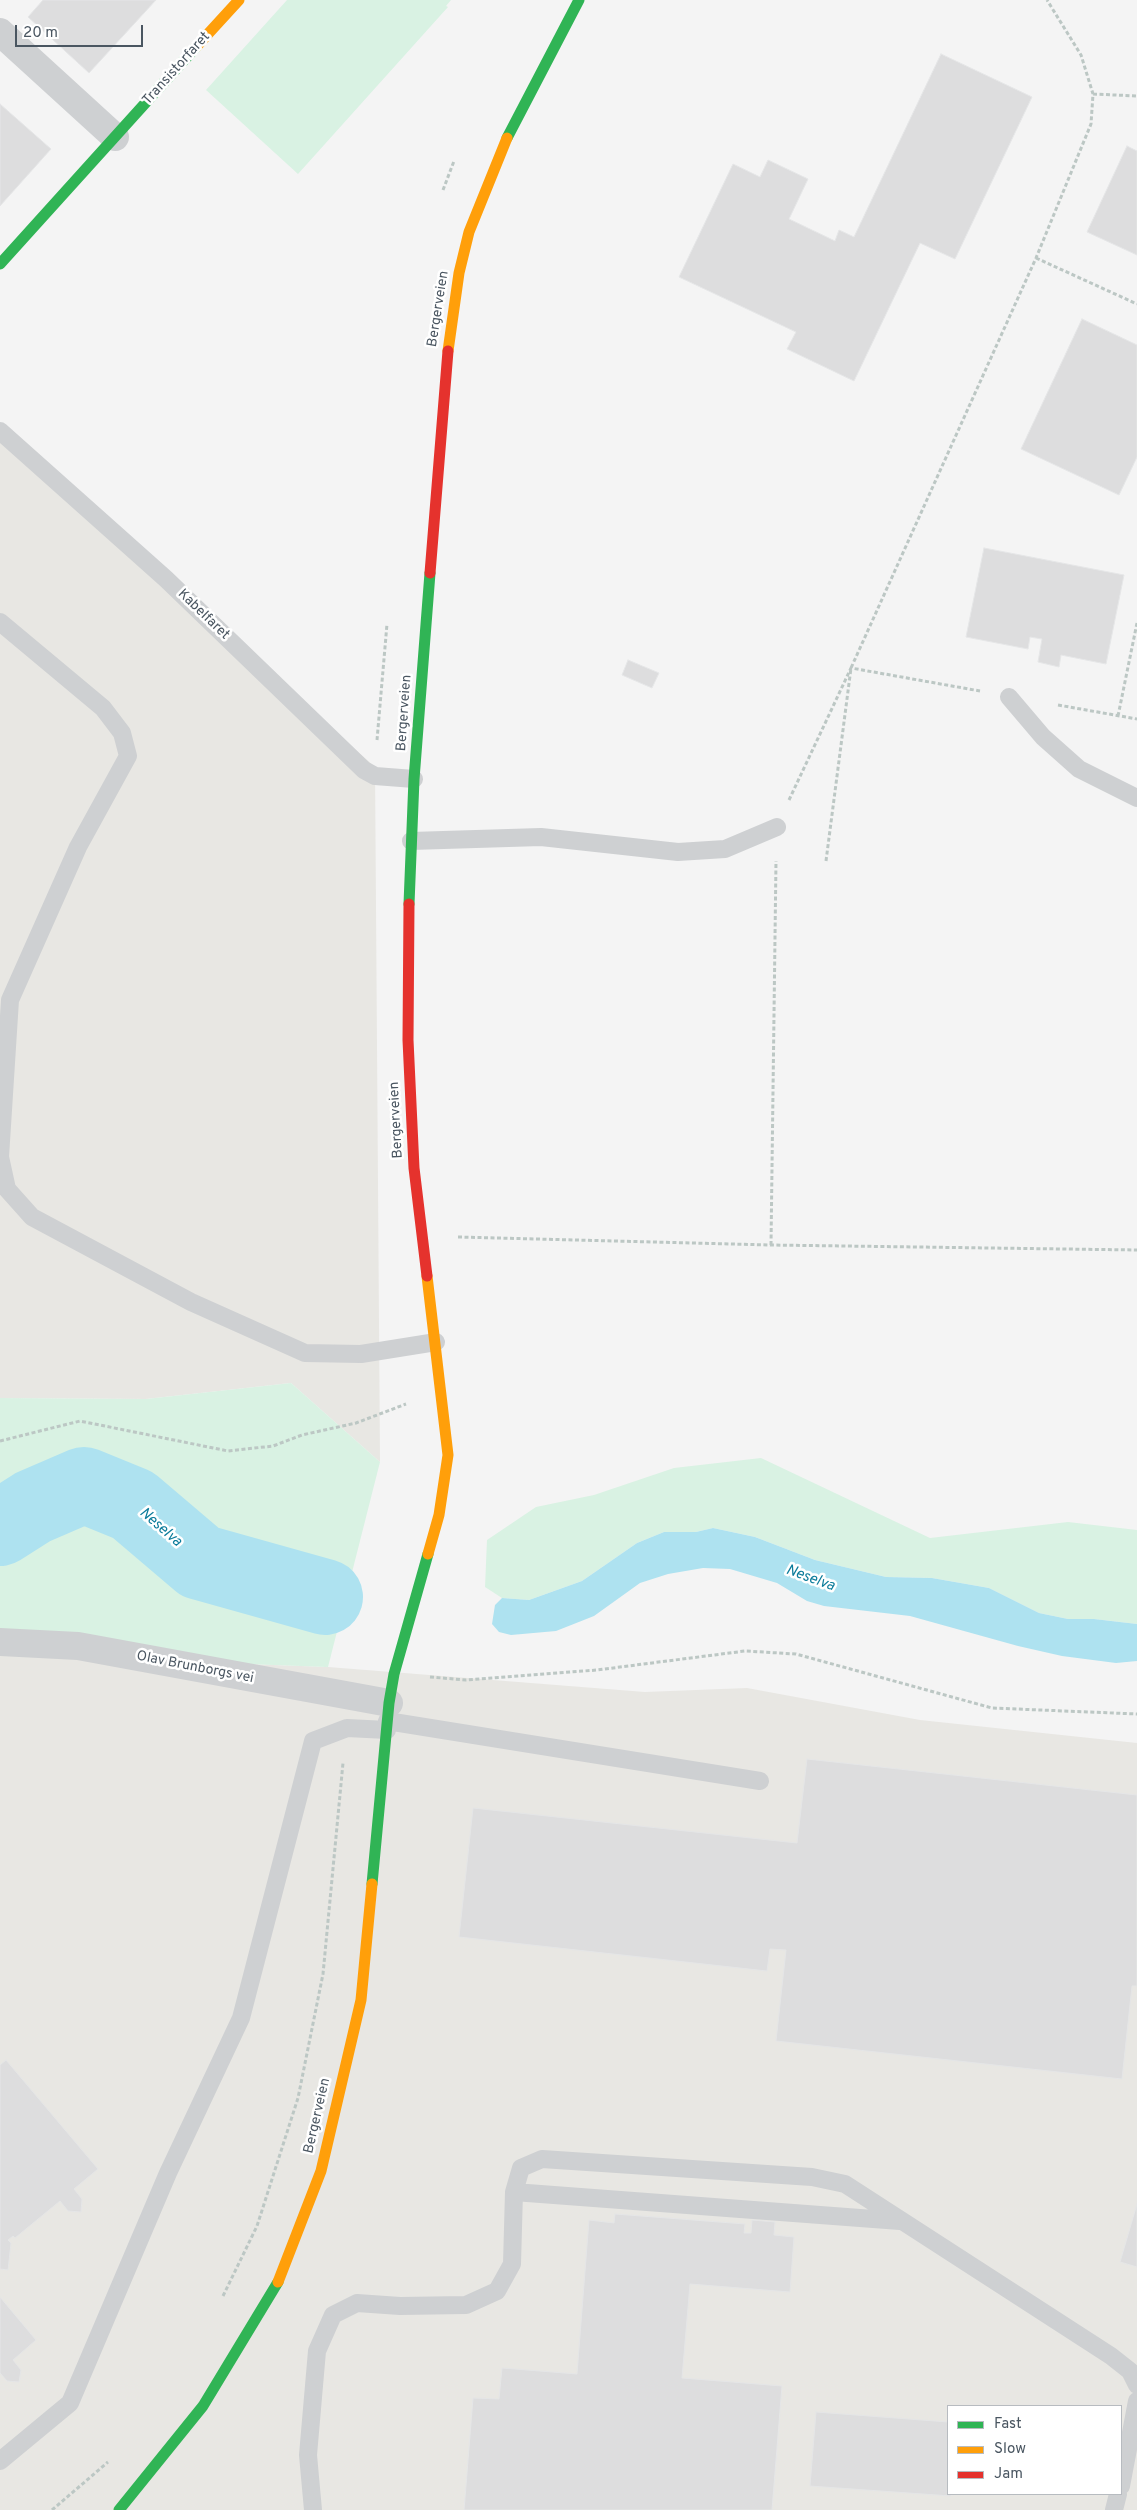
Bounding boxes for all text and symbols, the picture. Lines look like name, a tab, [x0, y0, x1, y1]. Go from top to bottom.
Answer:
scale bar	[18, 15, 145, 47]
text: 20 m	[23, 24, 58, 43]
street label: Transistorfaret	[140, 29, 214, 109]
street label: Bergerveien	[425, 270, 453, 348]
street label: Kabelfaret	[174, 586, 232, 644]
street label: Bergerveien	[394, 674, 416, 752]
street label: Bergerveien	[387, 1081, 407, 1159]
water label: Neselva	[135, 1505, 185, 1551]
water label: Neselva	[783, 1562, 837, 1596]
street label: Olav Brunborgs vei	[135, 1648, 255, 1688]
street label: Bergerveien	[301, 2077, 335, 2155]
legend	[947, 2405, 1122, 2495]
text: Fast	[994, 2415, 1022, 2434]
text: Slow	[994, 2440, 1026, 2459]
text: Jam	[994, 2465, 1023, 2484]

